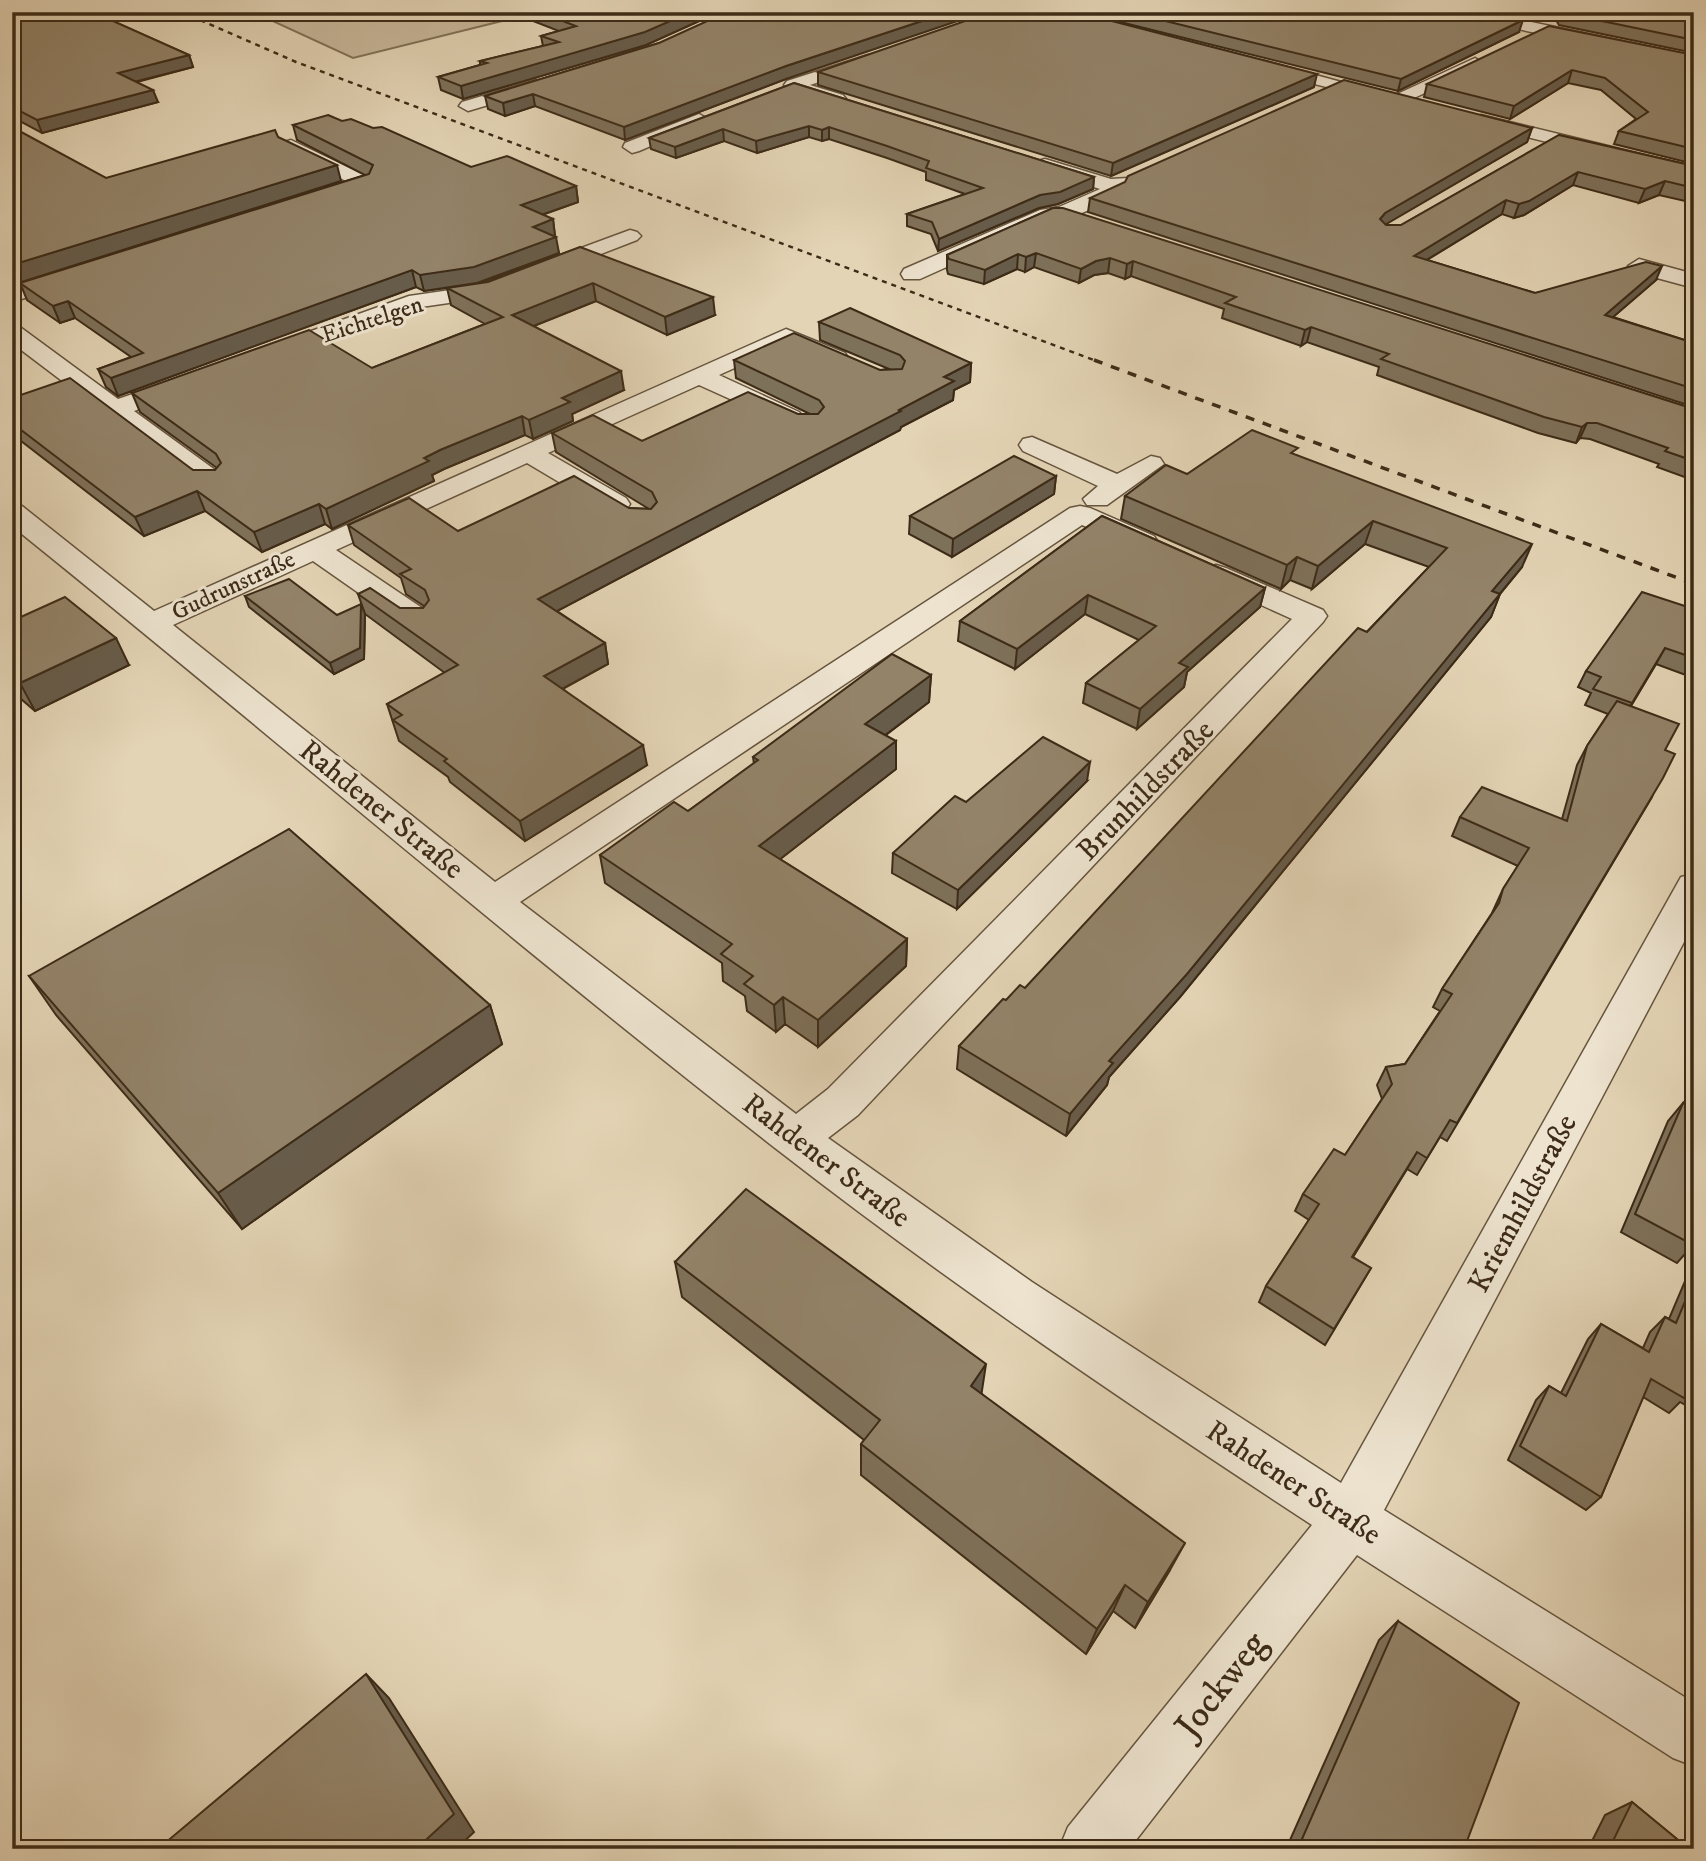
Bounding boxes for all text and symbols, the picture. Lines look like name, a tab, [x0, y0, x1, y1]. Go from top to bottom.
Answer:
street label: Eichtelgen	[318, 289, 427, 350]
street label: Gudrunstraße	[167, 544, 300, 628]
street label: Brunhildstraße	[1070, 713, 1222, 869]
street label: Rahdener Straße	[291, 733, 471, 888]
street label: Rahdener Straße	[735, 1086, 918, 1236]
street label: Kriemhildstraße	[1461, 1108, 1586, 1299]
street label: Rahdener Straße	[1199, 1413, 1388, 1554]
street label: Jockweg	[1164, 1622, 1279, 1751]

